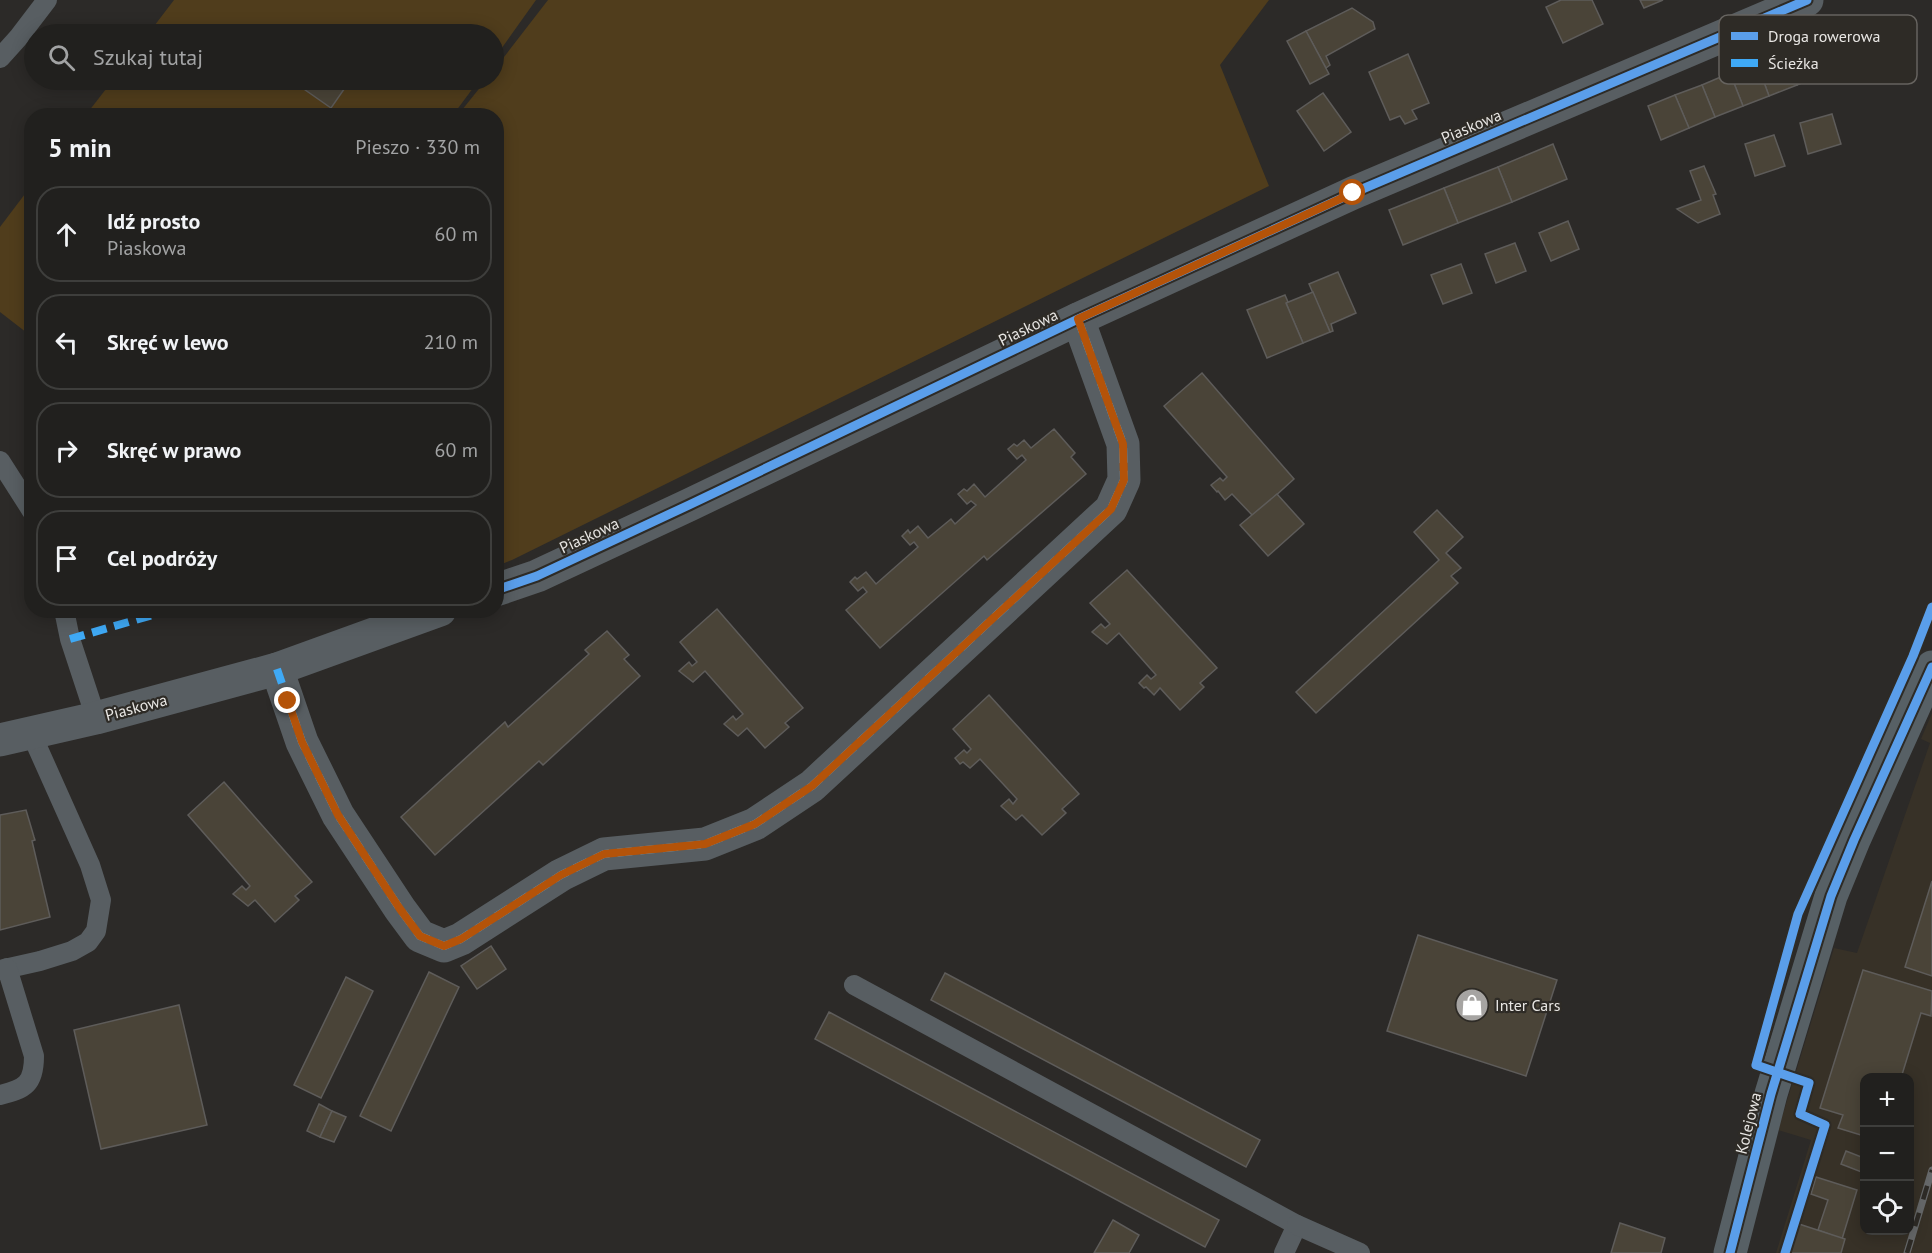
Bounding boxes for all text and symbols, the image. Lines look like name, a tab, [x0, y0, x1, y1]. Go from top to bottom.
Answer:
legend	[1719, 15, 1917, 84]
search box	[24, 24, 504, 90]
text: Droga rowerowa	[1768, 26, 1880, 46]
icon: search	[45, 41, 78, 74]
text: Szukaj tutaj	[93, 43, 203, 71]
text: Ścieżka	[1768, 53, 1819, 73]
street label: Piaskowa	[1438, 104, 1504, 148]
text: 5 min	[48, 131, 111, 164]
text: Pieszo · 330 m	[355, 134, 480, 160]
route start	[1339, 179, 1365, 205]
text: Idź prosto	[107, 207, 200, 235]
icon: ahead	[50, 218, 83, 251]
text: 60 m	[435, 221, 478, 247]
text: Piaskowa	[107, 235, 186, 261]
street label: Piaskowa	[995, 304, 1061, 350]
icon: left	[50, 326, 83, 359]
text: Skręć w lewo	[107, 328, 228, 356]
text: 210 m	[424, 329, 478, 355]
icon: right	[50, 434, 83, 467]
text: Skręć w prawo	[107, 436, 241, 464]
text: 60 m	[435, 437, 478, 463]
street label: Piaskowa	[556, 513, 622, 557]
icon: arrive	[50, 542, 83, 575]
text: Cel podróży	[107, 544, 217, 572]
route end	[274, 687, 300, 713]
street label: Piaskowa	[103, 689, 169, 725]
shop icon: Inter Cars	[1454, 987, 1490, 1023]
place label: Inter Cars	[1495, 995, 1561, 1015]
map controls	[1860, 1073, 1914, 1235]
button: +	[1860, 1073, 1914, 1127]
street label: Kolejowa	[1731, 1090, 1765, 1156]
button: −	[1860, 1127, 1914, 1181]
button: locate	[1860, 1181, 1914, 1235]

